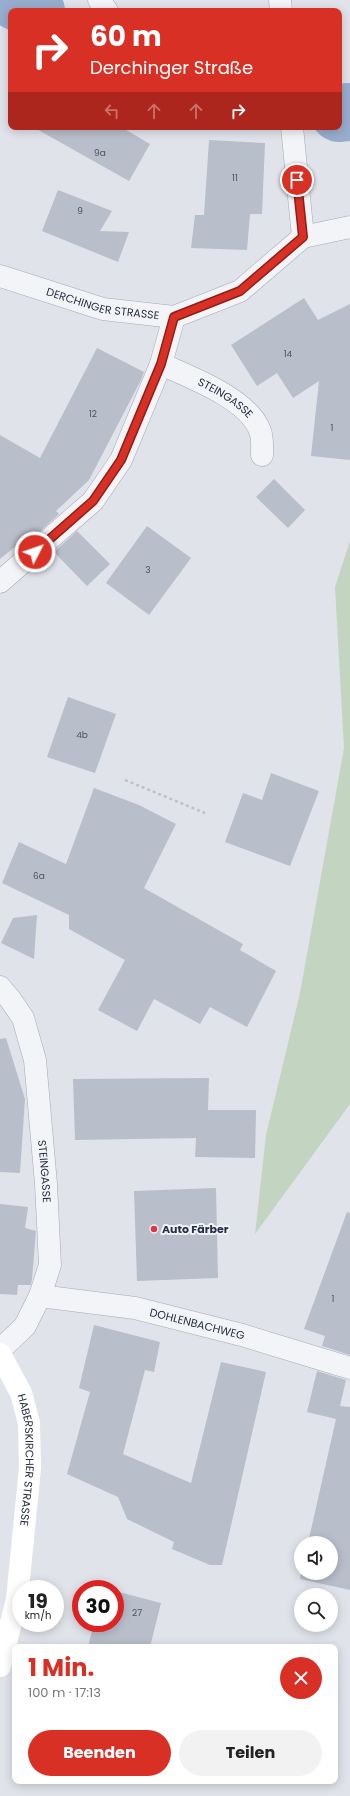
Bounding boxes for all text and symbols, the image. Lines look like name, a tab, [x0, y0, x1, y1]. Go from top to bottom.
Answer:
text: 60 m	[90, 17, 162, 56]
icon: right	[24, 24, 76, 76]
text: Derchinger Straße	[90, 55, 253, 80]
icon: left	[101, 100, 123, 122]
icon: ahead	[143, 100, 165, 122]
icon: ahead	[185, 100, 207, 122]
icon: right	[227, 100, 249, 122]
house number: 9a	[94, 147, 106, 159]
pin	[280, 163, 314, 197]
icon: arrive	[286, 169, 308, 191]
house number: 11	[232, 172, 238, 184]
house number: 9	[77, 205, 83, 217]
street label: DERCHINGER STRASSE	[44, 283, 160, 323]
house number: 14	[284, 348, 293, 360]
street label: STEINGASSE	[195, 374, 257, 421]
house number: 12	[89, 408, 97, 420]
house number: 1	[331, 422, 334, 434]
position arrow	[14, 531, 56, 573]
house number: 3	[145, 564, 151, 576]
house number: 4b	[76, 729, 88, 741]
house number: 6a	[33, 870, 45, 882]
street label: STEINGASSE	[34, 1139, 55, 1203]
place label: Auto Färber	[162, 1221, 229, 1237]
marker: Auto Färber	[149, 1224, 159, 1234]
house number: 1	[332, 1293, 335, 1305]
street label: DOHLENBACHWEG	[148, 1304, 247, 1344]
street label: HABERSKIRCHER STRASSE	[14, 1392, 38, 1527]
map controls	[294, 1536, 338, 1632]
button: sound	[294, 1536, 338, 1580]
speed limit sign: 30	[72, 1580, 124, 1632]
text: 19	[28, 1587, 48, 1615]
button: search	[294, 1588, 338, 1632]
house number: 27	[132, 1607, 142, 1619]
text: km/h	[25, 1608, 51, 1623]
text: 1 Min.	[28, 1651, 94, 1684]
button: close	[280, 1657, 322, 1699]
text: 100 m · 17:13	[28, 1683, 101, 1702]
button: Beenden	[28, 1730, 171, 1776]
button: Teilen	[179, 1730, 322, 1776]

